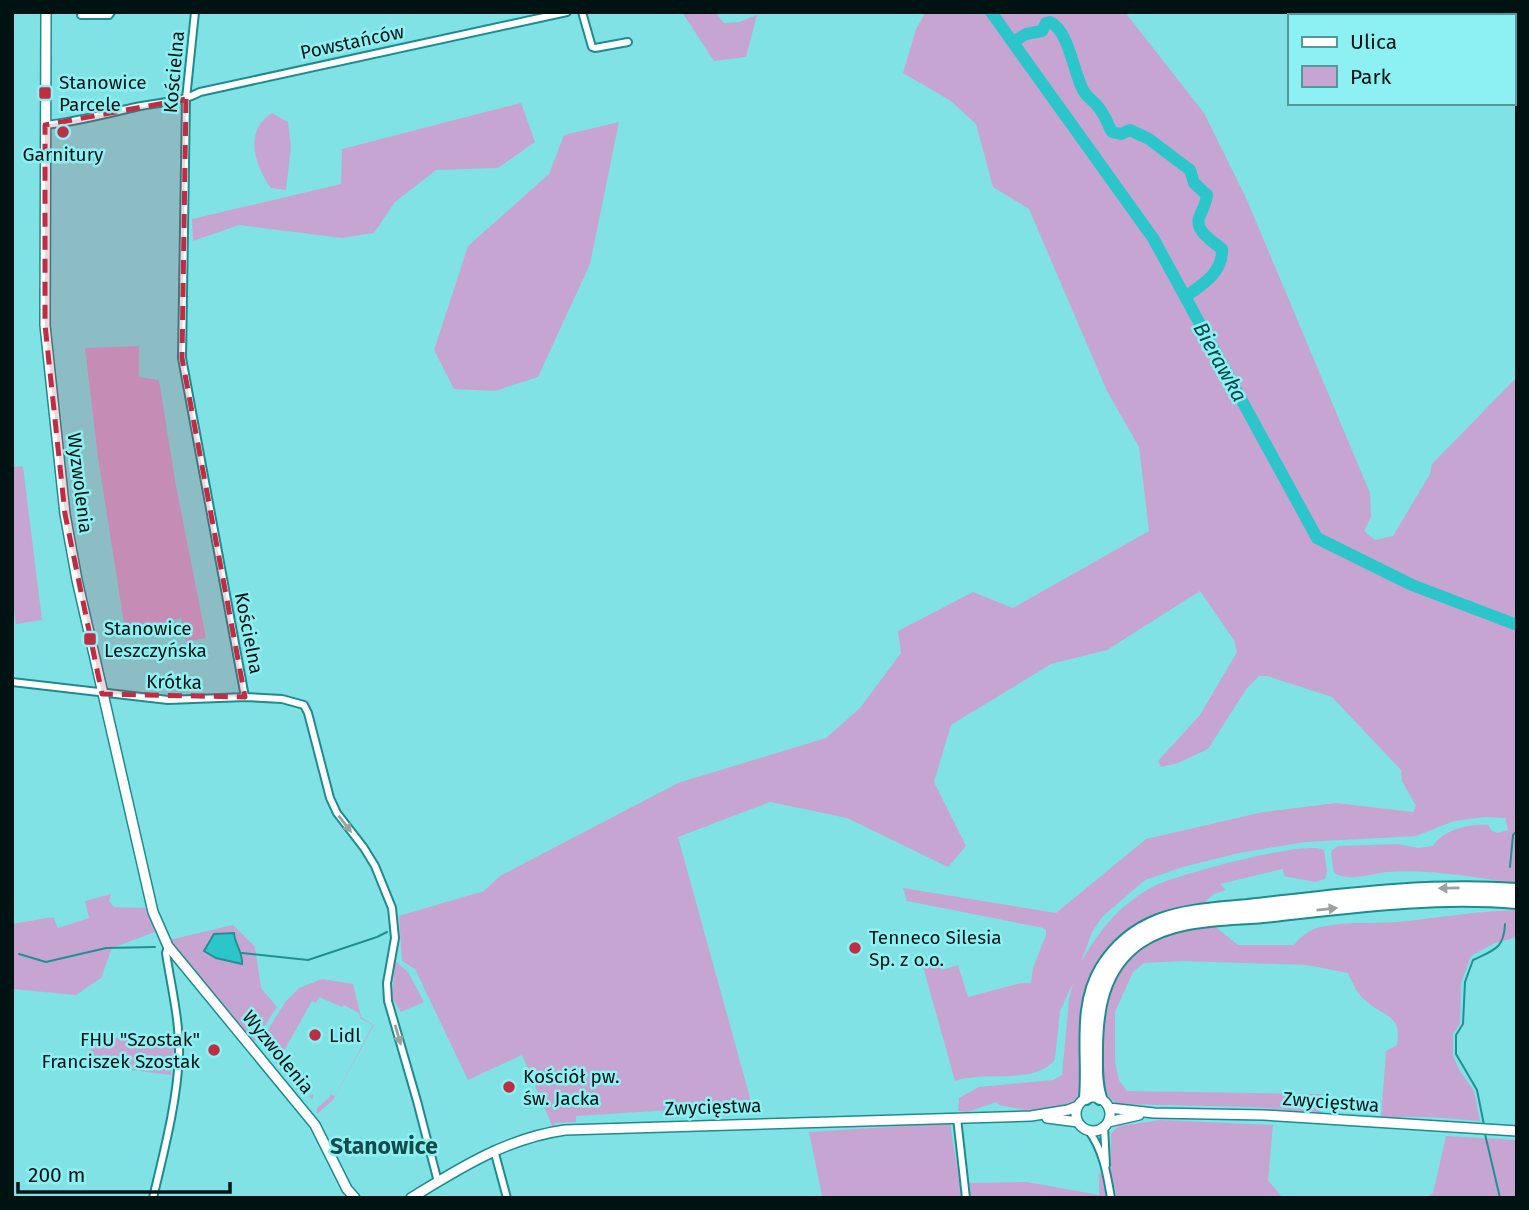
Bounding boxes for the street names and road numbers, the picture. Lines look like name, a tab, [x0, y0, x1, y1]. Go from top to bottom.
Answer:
street label: Powstańców	[298, 20, 406, 64]
street label: Kościelna	[159, 30, 189, 114]
street label: Wyzwolenia	[62, 432, 98, 534]
street label: Kościelna	[230, 590, 268, 676]
street label: Krótka	[146, 670, 202, 694]
street label: Wyzwolenia	[237, 1006, 319, 1098]
street label: Zwycięstwa	[1282, 1087, 1380, 1117]
street label: Zwycięstwa	[664, 1094, 762, 1120]

